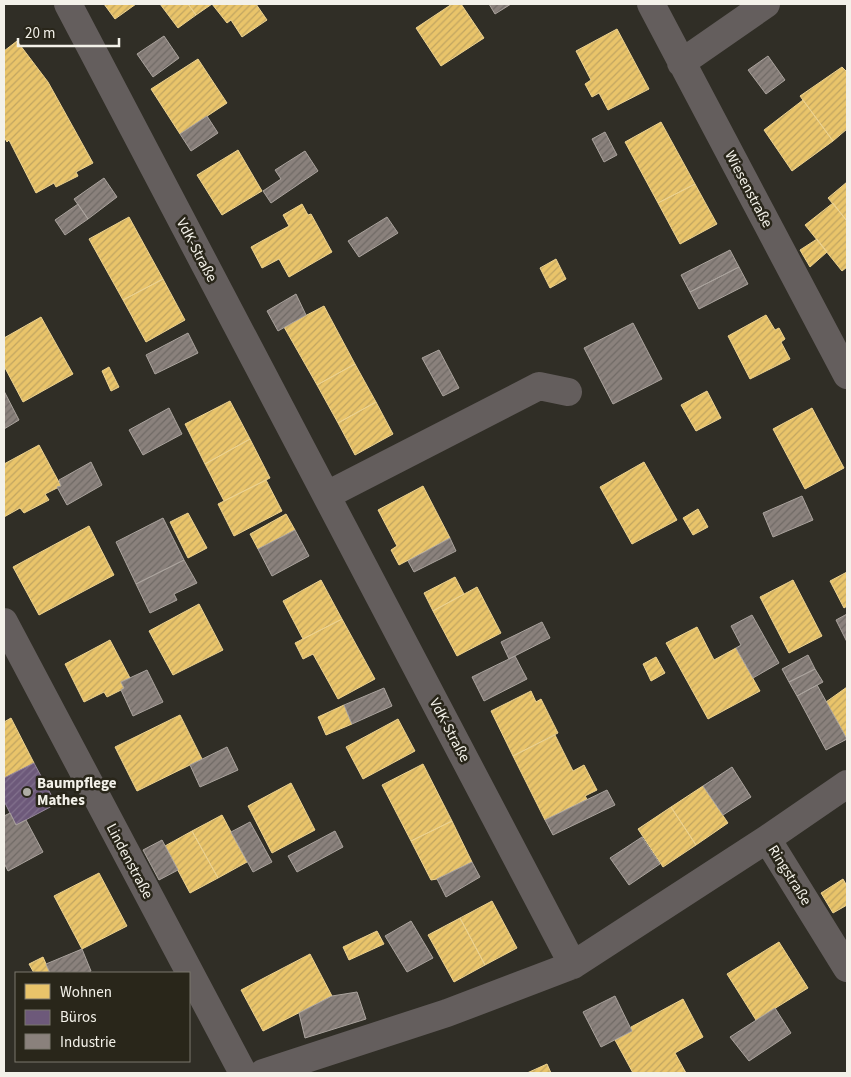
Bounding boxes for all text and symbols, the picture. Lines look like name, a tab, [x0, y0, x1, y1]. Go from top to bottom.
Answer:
scale bar	[18, 15, 119, 47]
text: 20 m	[25, 23, 55, 44]
street label: Wiesenstraße	[719, 147, 778, 231]
street label: VdK-Straße	[171, 215, 222, 286]
street label: VdK-Straße	[424, 695, 475, 766]
place label: Baumpflege Mathes	[37, 773, 117, 811]
marker: Baumpflege Mathes	[21, 786, 33, 798]
street label: Lindenstraße	[101, 820, 158, 903]
street label: Ringstraße	[763, 841, 816, 909]
legend	[15, 972, 190, 1062]
text: Wohnen	[60, 982, 112, 1003]
text: Büros	[60, 1007, 96, 1028]
text: Industrie	[60, 1032, 116, 1053]

